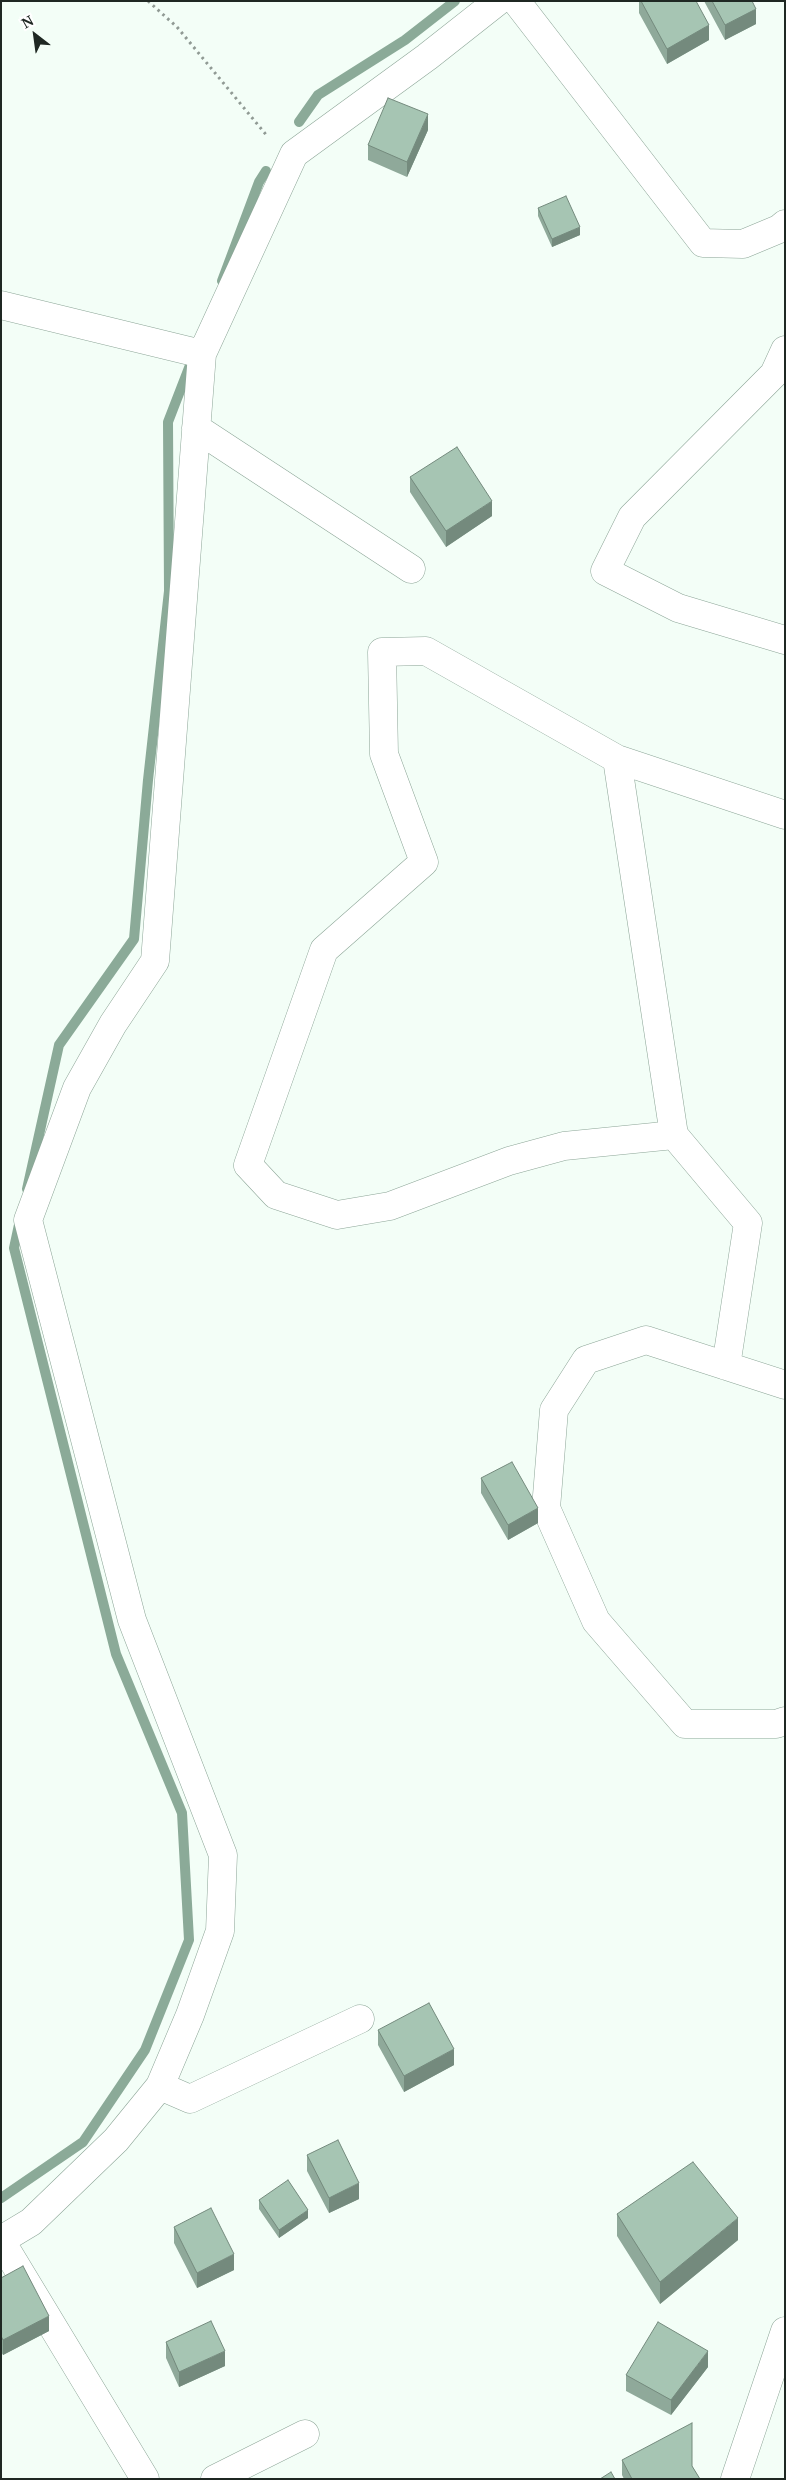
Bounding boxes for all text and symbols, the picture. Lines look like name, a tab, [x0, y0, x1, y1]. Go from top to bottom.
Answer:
north arrow	[10, 10, 60, 60]
text: N	[18, 11, 37, 33]

